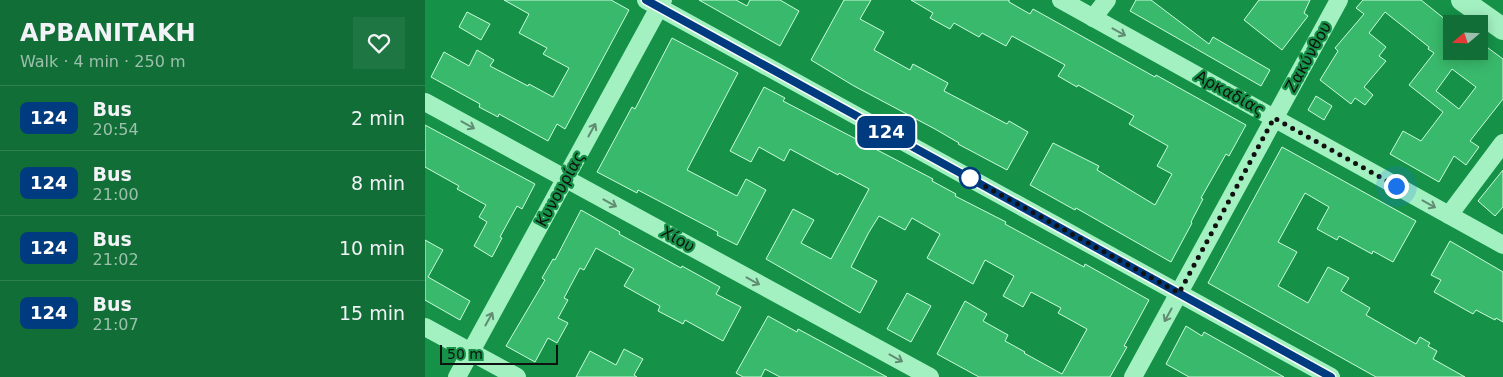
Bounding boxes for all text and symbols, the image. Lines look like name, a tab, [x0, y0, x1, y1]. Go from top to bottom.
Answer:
north arrow	[1443, 15, 1487, 60]
map controls	[1443, 15, 1488, 60]
button: heart	[353, 17, 405, 69]
street label: Ζακύνθου	[1281, 18, 1335, 96]
text: ΑΡΒΑΝΙΤΑΚΗ	[20, 19, 196, 47]
one-way arrow	[1111, 28, 1126, 37]
text: Walk · 4 min · 250 m	[20, 52, 185, 71]
street label: Αρκαδίας	[1192, 66, 1268, 120]
text: Bus	[93, 98, 132, 120]
text: 124	[30, 107, 68, 128]
text: 2 min	[351, 107, 405, 129]
line badge: 124	[857, 116, 915, 148]
text: 20:54	[93, 120, 139, 139]
one-way arrow	[460, 120, 475, 130]
text: 124	[867, 121, 905, 142]
one-way arrow	[587, 123, 597, 138]
street label: Κυνουρίας	[532, 148, 588, 230]
text: Bus	[93, 163, 132, 185]
unlabelled marker	[959, 167, 981, 189]
text: 124	[30, 172, 68, 193]
text: 8 min	[351, 172, 405, 194]
your location	[1384, 174, 1409, 199]
text: 21:00	[93, 185, 139, 204]
one-way arrow	[603, 198, 618, 208]
one-way arrow	[1422, 199, 1437, 209]
street label: Χίου	[658, 222, 698, 256]
text: Bus	[93, 228, 132, 250]
text: 124	[30, 237, 68, 258]
text: 10 min	[339, 237, 405, 259]
text: 21:02	[93, 250, 139, 269]
one-way arrow	[745, 276, 760, 286]
text: Bus	[93, 293, 132, 315]
text: 124	[30, 302, 68, 323]
text: 15 min	[339, 302, 405, 324]
one-way arrow	[1162, 307, 1172, 322]
one-way arrow	[485, 312, 494, 327]
text: 21:07	[93, 315, 139, 334]
scale bar	[440, 342, 557, 365]
text: 50 m	[447, 346, 483, 362]
one-way arrow	[888, 354, 903, 363]

